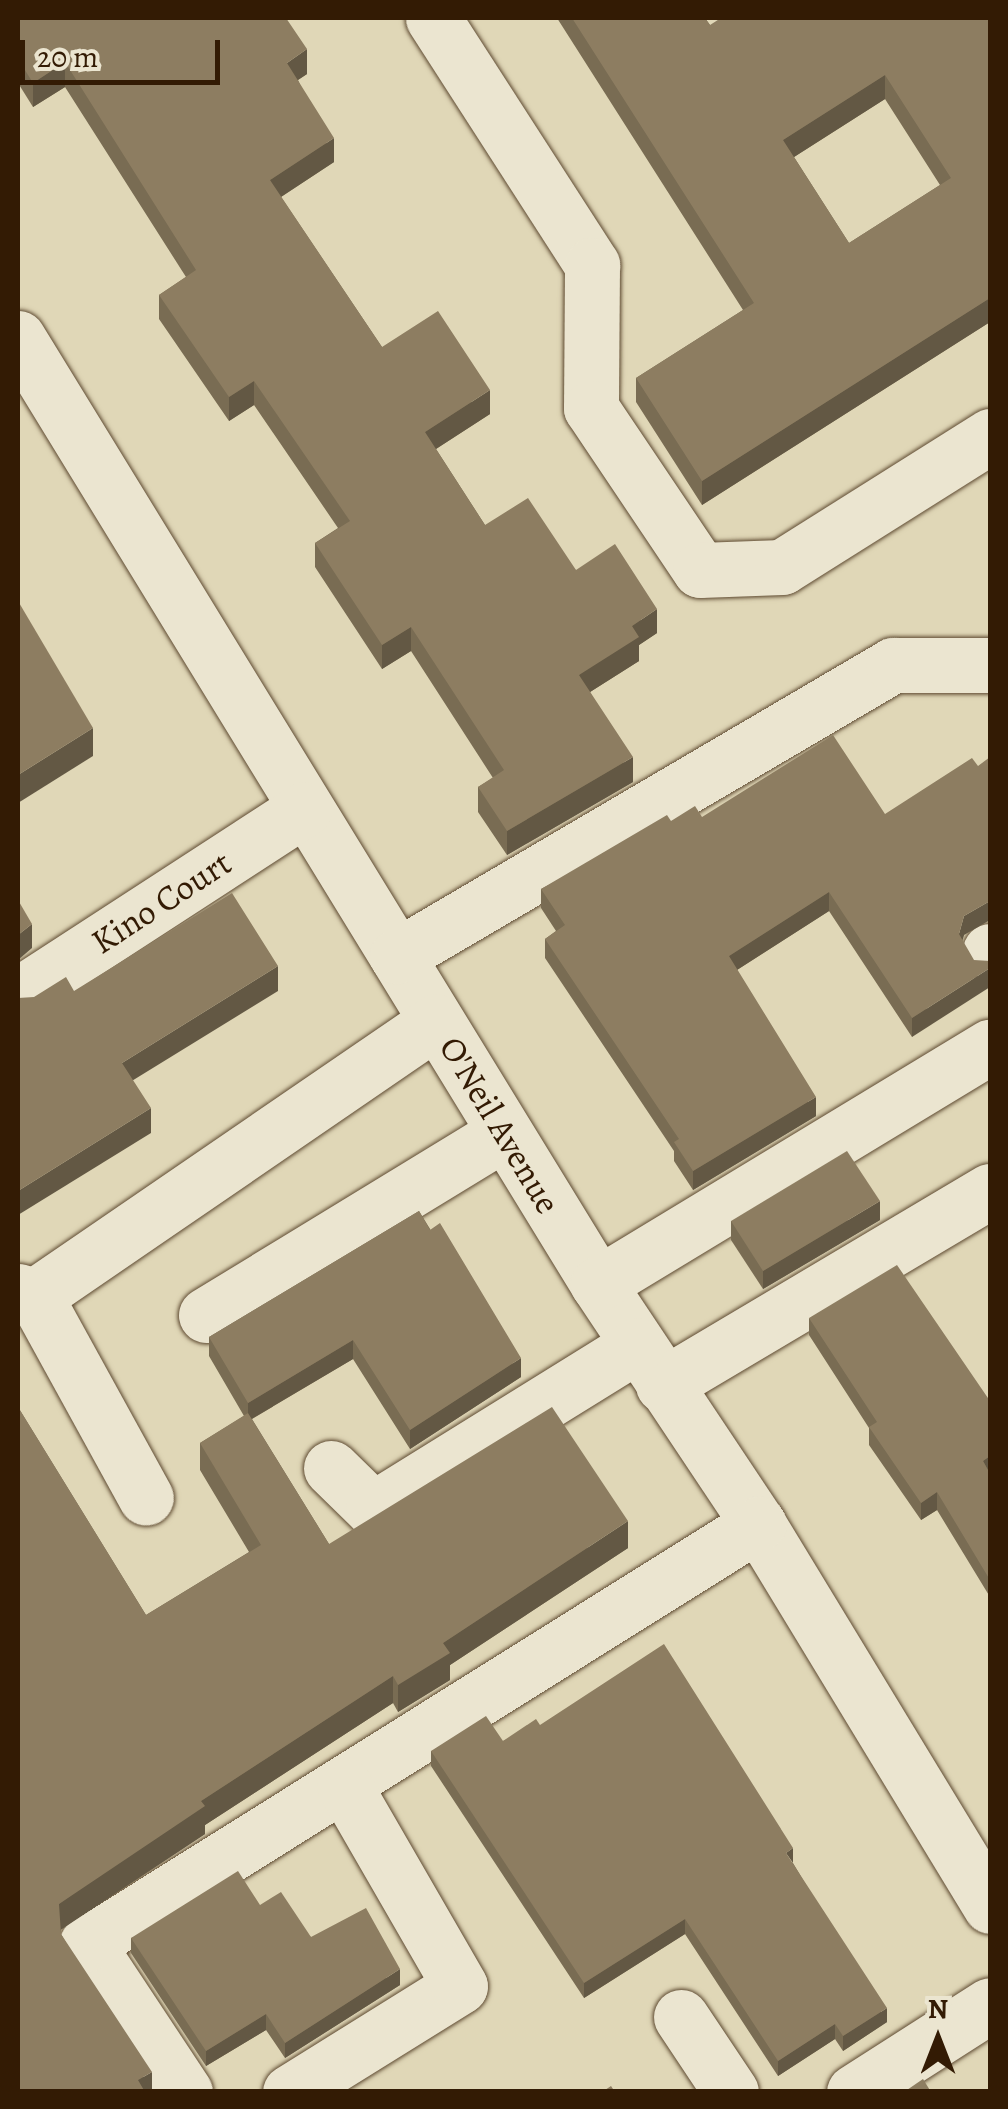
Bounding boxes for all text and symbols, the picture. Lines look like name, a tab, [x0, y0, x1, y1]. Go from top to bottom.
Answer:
scale bar	[25, 20, 225, 82]
text: 20 m	[37, 37, 98, 77]
street label: Kino Court	[83, 841, 239, 963]
street label: O'Neil Avenue	[431, 1029, 569, 1221]
north arrow	[888, 1989, 988, 2089]
text: N	[928, 1990, 948, 2028]

